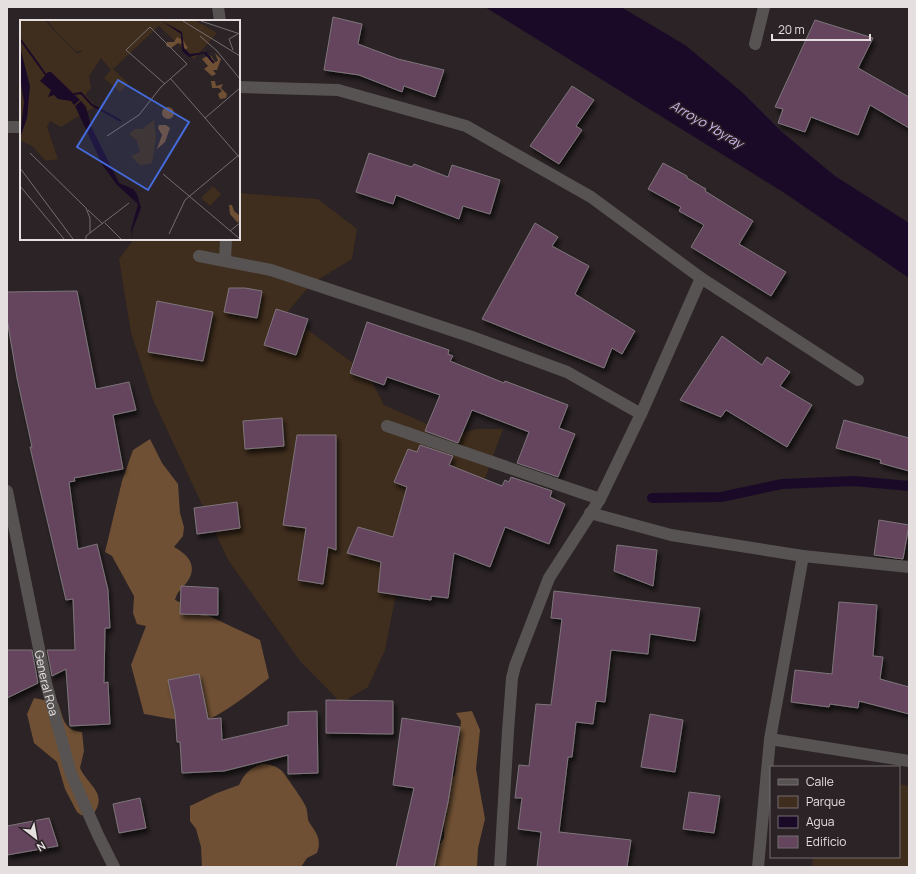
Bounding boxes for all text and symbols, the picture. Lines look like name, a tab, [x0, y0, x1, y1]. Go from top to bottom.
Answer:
scale bar	[772, 16, 870, 42]
inset map	[20, 20, 240, 240]
text: 20 m	[778, 21, 805, 38]
water label: Arroyo Ybyray	[667, 96, 748, 153]
street label: General Roa	[31, 649, 63, 718]
legend	[770, 766, 900, 858]
text: Calle	[806, 773, 834, 790]
text: Parque	[806, 793, 845, 810]
text: Agua	[806, 813, 835, 830]
north arrow	[16, 818, 56, 858]
text: Edificio	[806, 833, 846, 850]
text: N	[34, 839, 49, 856]

